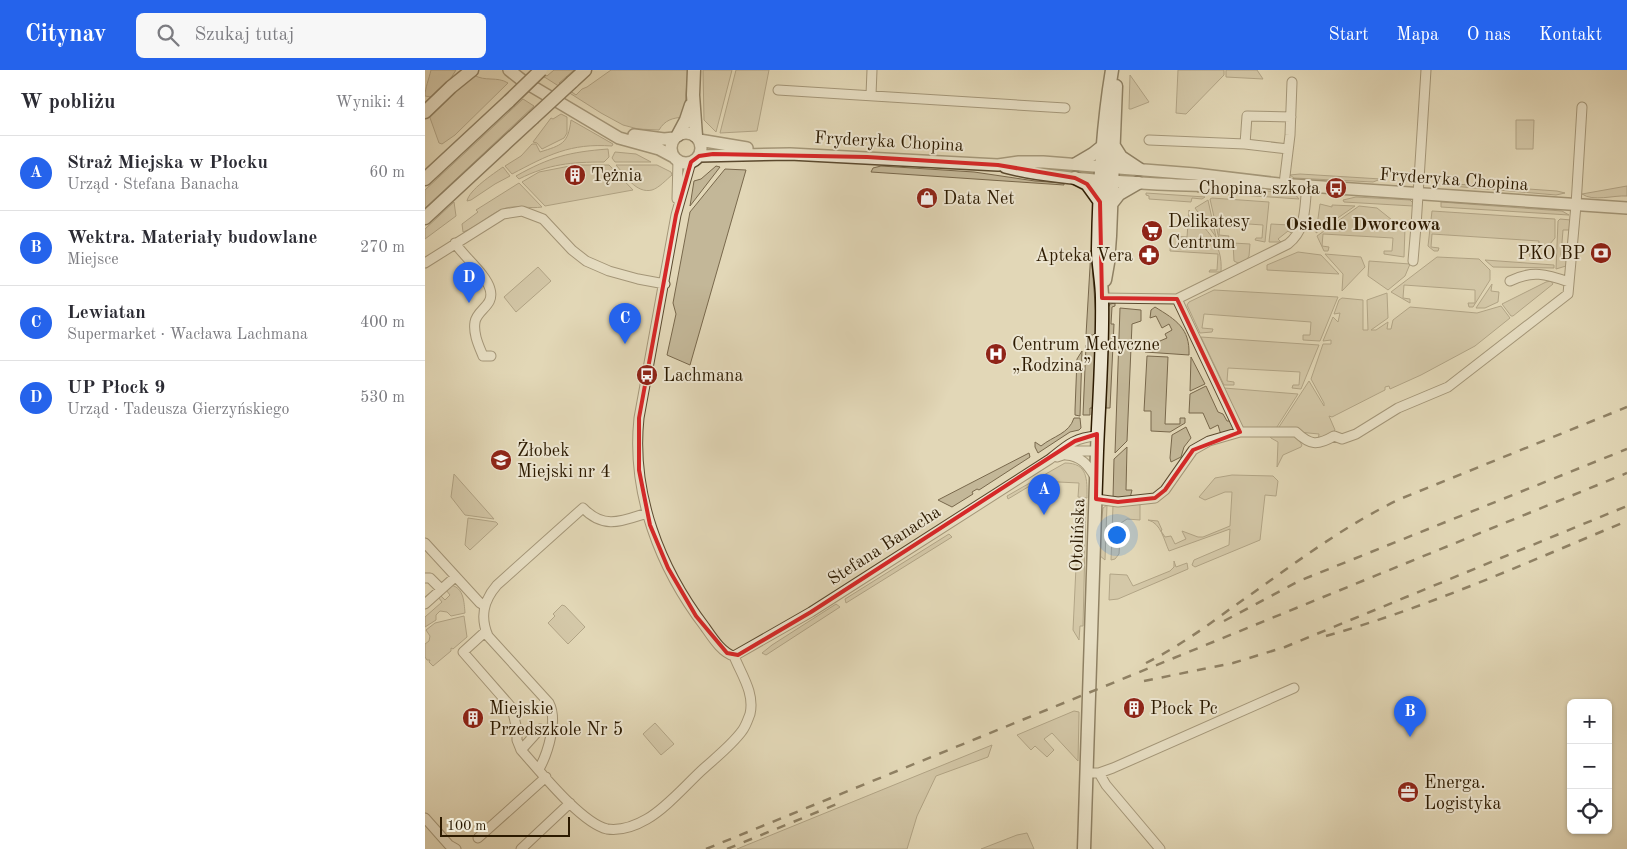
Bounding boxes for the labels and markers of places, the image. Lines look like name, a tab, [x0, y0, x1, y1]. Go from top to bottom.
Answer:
building icon: Tężnia	[563, 163, 587, 187]
place label: Tężnia	[591, 167, 642, 185]
bus stop icon: Chopina, szkoła	[1324, 176, 1348, 200]
place label: Chopina, szkoła	[1198, 180, 1320, 198]
shop icon: Data Net	[915, 186, 939, 210]
place label: Data Net	[943, 190, 1015, 208]
place label: Delikatesy Centrum	[1168, 213, 1251, 252]
supermarket icon: Delikatesy Centrum	[1140, 219, 1164, 243]
bank icon: PKO BP	[1589, 241, 1613, 265]
pharmacy icon: Apteka Vera	[1137, 243, 1161, 267]
place label: PKO BP	[1518, 245, 1585, 263]
place label: Apteka Vera	[1035, 247, 1133, 265]
pin: D	[453, 262, 485, 303]
pin: C	[609, 303, 641, 344]
place label: Centrum Medyczne „Rodzina”	[1012, 336, 1160, 375]
hospital icon: Centrum Medyczne „Rodzina”	[984, 342, 1008, 366]
bus stop icon: Lachmana	[635, 363, 659, 387]
place label: Lachmana	[663, 367, 743, 385]
place label: Żłobek Miejski nr 4	[517, 439, 611, 481]
school or university icon: Żłobek Miejski nr 4	[489, 448, 513, 472]
pin: A	[1028, 474, 1060, 515]
building icon: Płock Pc	[1122, 696, 1146, 720]
pin: B	[1394, 696, 1426, 737]
place label: Miejskie Przedszkole Nr 5	[489, 700, 623, 739]
place label: Płock Pc	[1150, 700, 1218, 718]
building icon: Miejskie Przedszkole Nr 5	[461, 706, 485, 730]
place label: Energa. Logistyka	[1424, 774, 1502, 813]
office icon: Energa. Logistyka	[1396, 780, 1420, 804]

